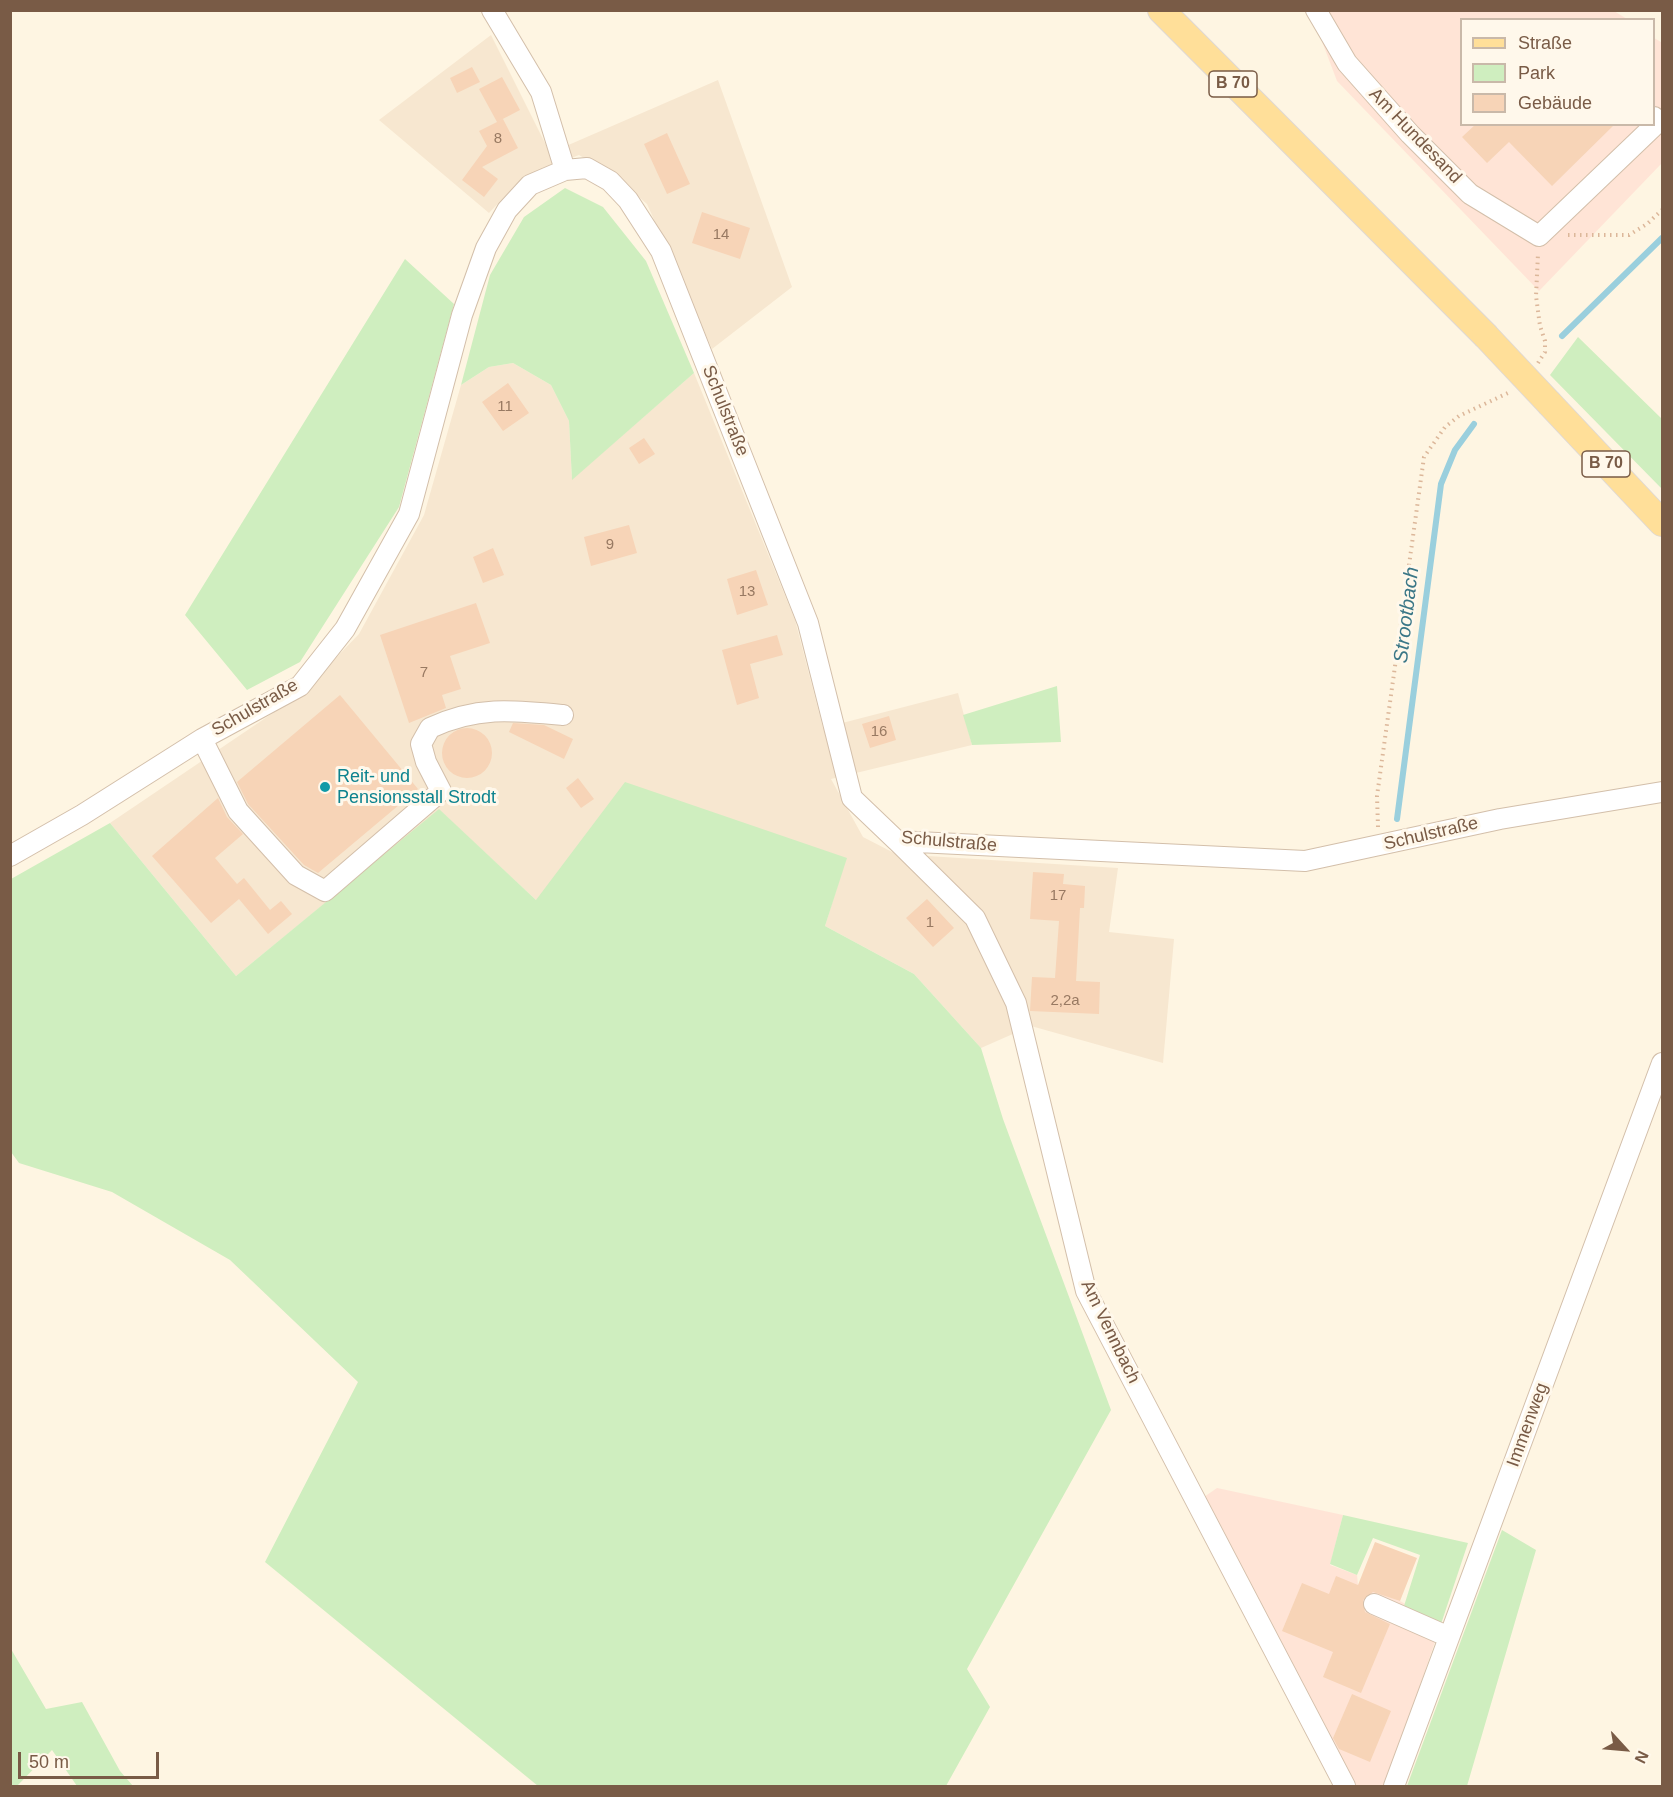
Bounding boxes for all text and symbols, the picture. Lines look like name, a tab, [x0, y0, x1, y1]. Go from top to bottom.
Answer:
legend	[1460, 18, 1655, 126]
text: Straße	[1518, 33, 1572, 53]
text: Park	[1518, 63, 1555, 83]
road number: B 70	[1209, 71, 1257, 97]
street label: Am Hundesand	[1364, 84, 1466, 188]
text: Gebäude	[1518, 93, 1592, 113]
house number: 8	[494, 130, 502, 148]
house number: 14	[713, 226, 729, 244]
street label: Schulstraße	[697, 362, 753, 460]
house number: 11	[497, 398, 513, 416]
road number: B 70	[1582, 451, 1630, 477]
house number: 9	[606, 536, 614, 554]
water label: Strootbach	[1389, 566, 1425, 664]
house number: 13	[739, 583, 755, 601]
house number: 7	[420, 664, 428, 682]
street label: Schulstraße	[208, 675, 302, 741]
house number: 16	[871, 723, 887, 741]
place label: Reit- und Pensionsstall Strodt	[337, 766, 496, 808]
marker: Reit- und Pensionsstall Strodt	[318, 780, 332, 794]
street label: Schulstraße	[1382, 813, 1480, 855]
street label: Schulstraße	[900, 827, 998, 857]
house number: 17	[1050, 887, 1066, 905]
house number: 1	[926, 914, 934, 932]
house number: 2,2a	[1050, 992, 1080, 1010]
street label: Am Vennbach	[1076, 1277, 1144, 1387]
street label: Immenweg	[1503, 1380, 1553, 1470]
north arrow	[1595, 1719, 1655, 1779]
scale bar	[21, 1740, 162, 1778]
text: N	[1631, 1748, 1652, 1766]
text: 50 m	[29, 1752, 69, 1772]

